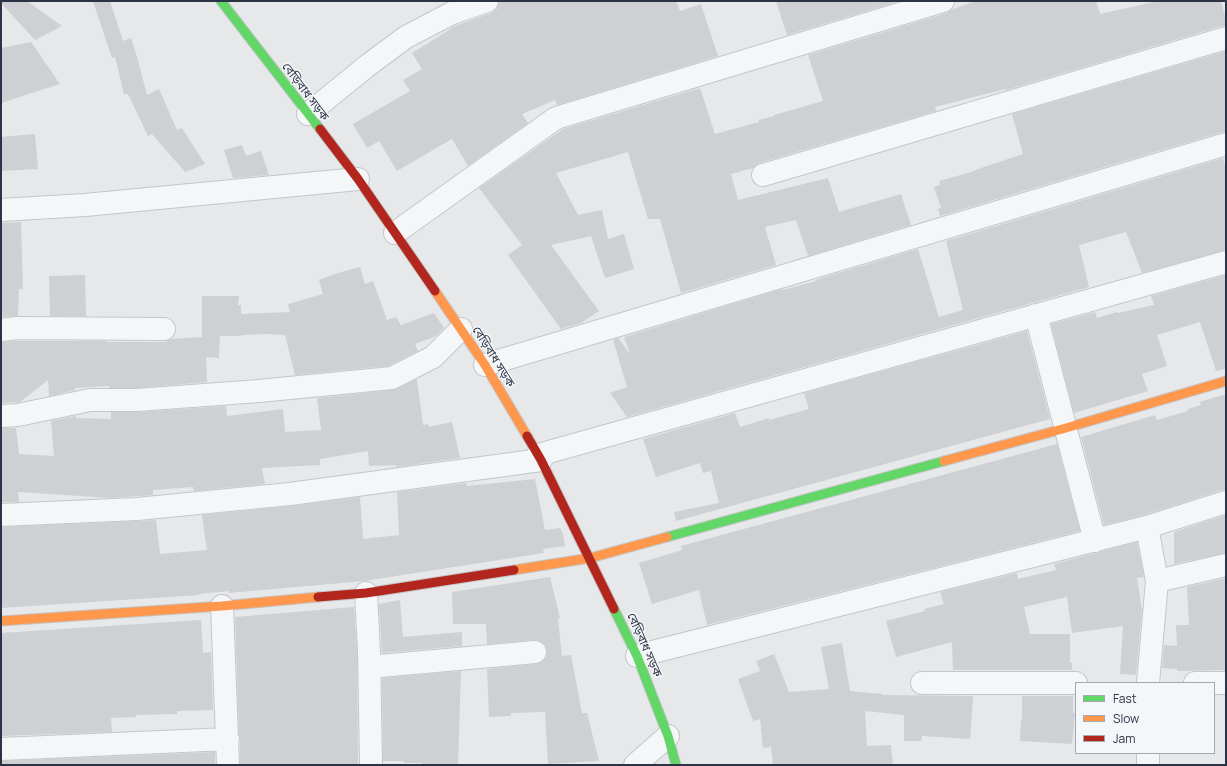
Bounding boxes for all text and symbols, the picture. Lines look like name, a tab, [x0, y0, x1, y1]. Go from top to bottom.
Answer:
street label: বেড়িবাধ সড়ক	[279, 60, 331, 124]
street label: বেড়িবাধ সড়ক	[469, 324, 517, 390]
street label: বেড়িবাধ সড়ক	[623, 611, 665, 679]
legend	[1075, 682, 1215, 754]
text: Fast	[1113, 690, 1137, 707]
text: Slow	[1113, 710, 1139, 727]
text: Jam	[1113, 730, 1135, 747]

